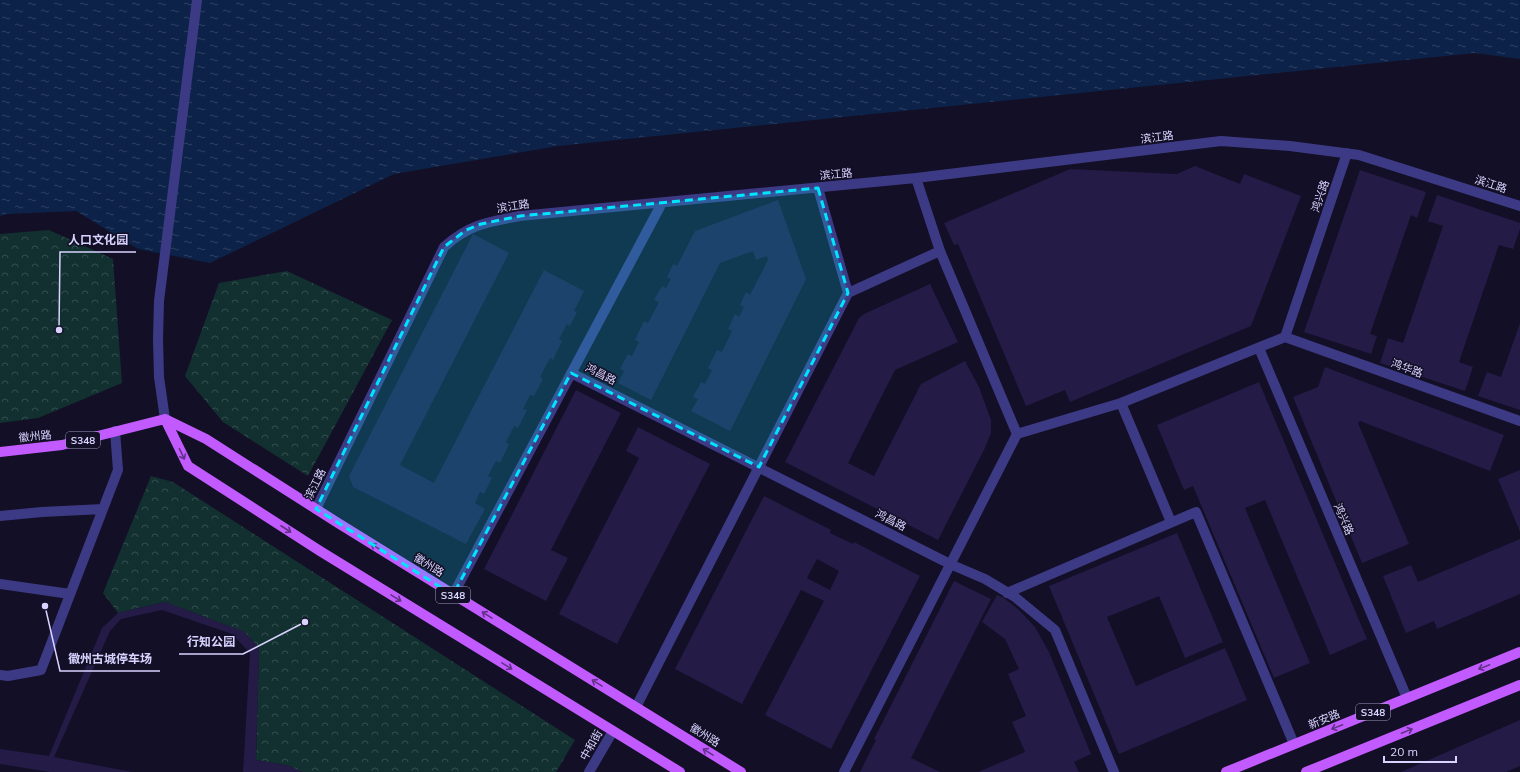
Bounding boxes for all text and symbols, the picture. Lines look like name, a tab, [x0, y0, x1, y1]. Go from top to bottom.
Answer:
street label: 滨江路	[1140, 128, 1174, 146]
street label: 滨江路	[819, 166, 853, 182]
street label: 滨江路	[1473, 172, 1509, 196]
street label: 鸿兴路	[1308, 178, 1332, 214]
street label: 滨江路	[496, 197, 530, 215]
callout: 人口文化园	[60, 228, 136, 252]
text: 人口文化园	[68, 232, 128, 247]
street label: 鸿华路	[1389, 356, 1425, 380]
street label: 鸿昌路	[583, 360, 619, 388]
street label: 徽州路	[18, 427, 52, 445]
road number: S348	[66, 432, 100, 448]
one-way arrow	[179, 447, 186, 459]
street label: 滨江路	[301, 466, 329, 502]
street label: 鸿兴路	[1331, 501, 1357, 537]
street label: 鸿昌路	[873, 506, 909, 534]
one-way arrow	[280, 525, 292, 533]
one-way arrow	[371, 543, 382, 551]
street label: 徽州路	[411, 550, 447, 580]
road number: S348	[436, 587, 470, 603]
one-way arrow	[390, 594, 402, 602]
one-way arrow	[481, 611, 493, 619]
callout: 行知公园	[179, 630, 243, 654]
text: 行知公园	[187, 634, 235, 649]
callout: 徽州古城停车场	[60, 647, 160, 671]
text: 徽州古城停车场	[68, 651, 152, 666]
one-way arrow	[501, 662, 513, 670]
one-way arrow	[1478, 664, 1490, 672]
one-way arrow	[591, 679, 603, 687]
road number: S348	[1356, 704, 1390, 720]
street label: 新安路	[1306, 706, 1342, 732]
street label: 徽州路	[687, 720, 723, 750]
one-way arrow	[1332, 723, 1344, 731]
street label: 中和街	[577, 727, 605, 763]
one-way arrow	[1401, 727, 1413, 734]
scale bar	[1384, 738, 1456, 764]
text: 20 m	[1390, 744, 1418, 759]
one-way arrow	[702, 747, 714, 755]

